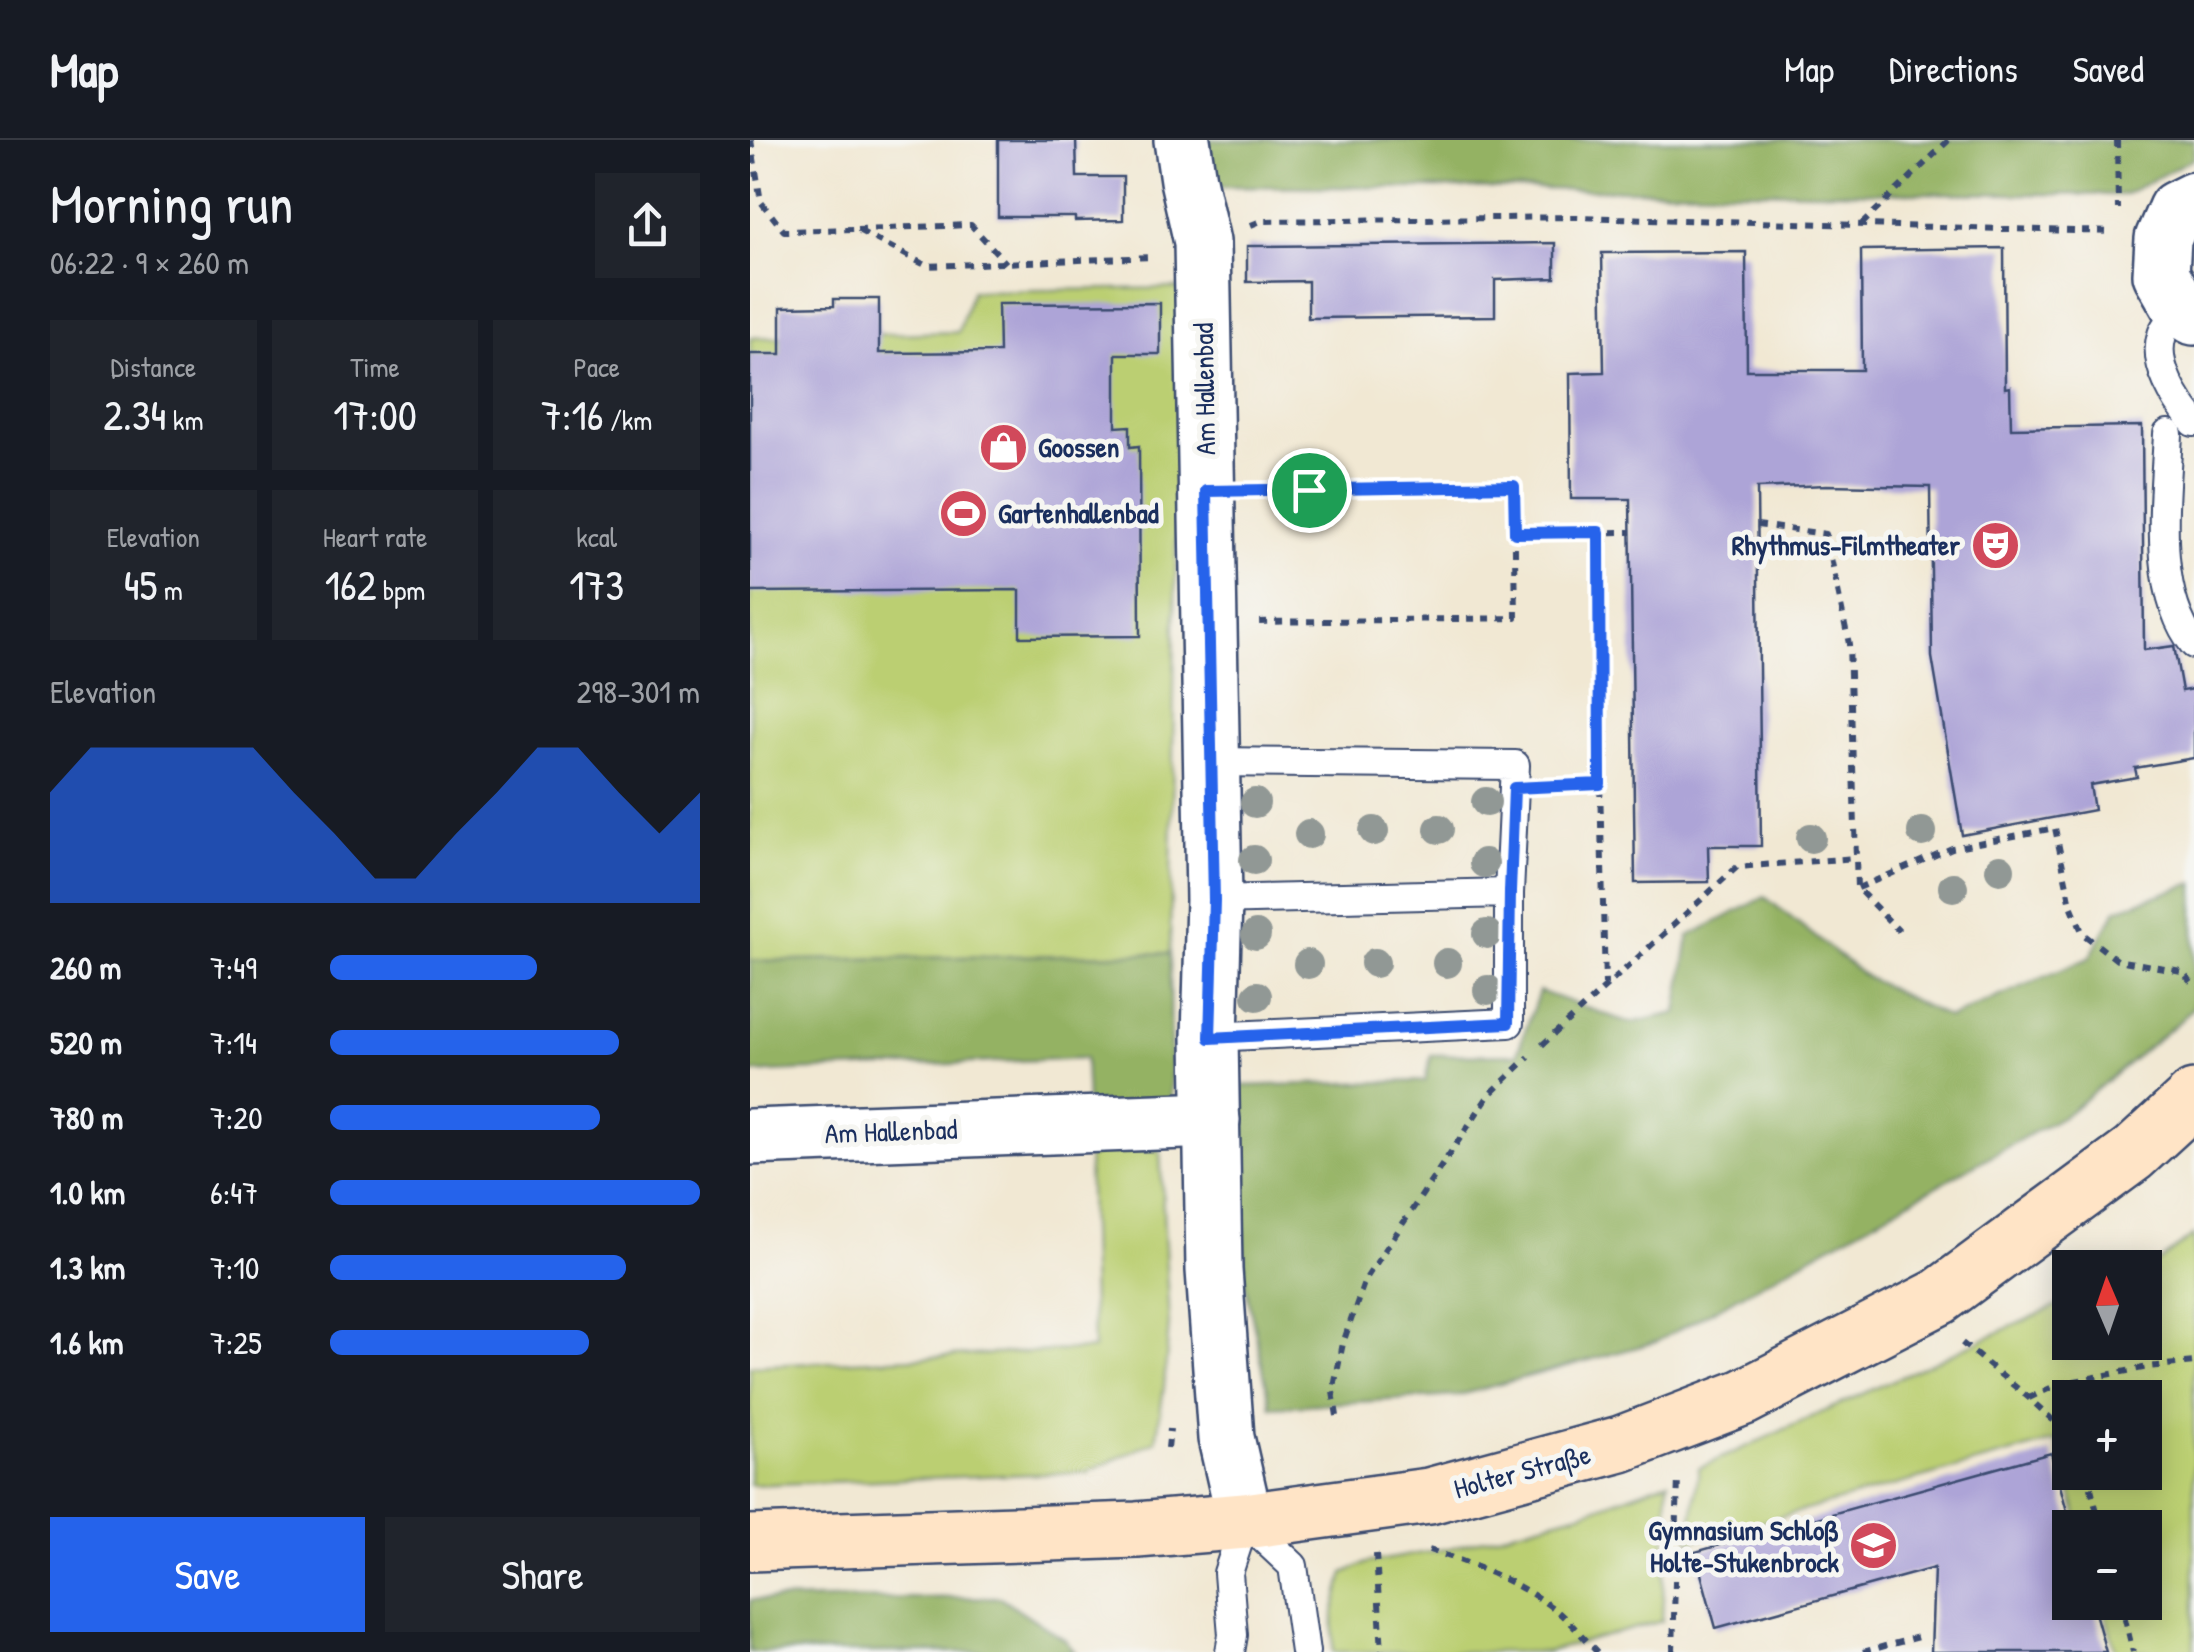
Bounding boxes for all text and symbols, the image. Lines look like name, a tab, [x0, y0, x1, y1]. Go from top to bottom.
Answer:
text: Map	[50, 37, 118, 102]
text: Map	[1784, 46, 1834, 93]
text: Directions	[1889, 46, 2018, 93]
text: Saved	[2073, 46, 2144, 93]
text: Morning run	[50, 166, 293, 240]
button: share	[595, 173, 700, 278]
text: 06:22 · 9 × 260 m	[50, 241, 249, 284]
street label: Am Hallenbad	[1184, 322, 1224, 456]
text: Distance	[111, 348, 196, 386]
text: Time	[350, 348, 400, 386]
text: Pace	[573, 348, 620, 386]
text: 2.34	[103, 386, 166, 443]
text: 17:00	[333, 386, 417, 443]
text: 7:16	[541, 386, 603, 443]
text: km	[166, 401, 203, 439]
text: /km	[603, 401, 652, 439]
shop icon: Goossen	[977, 421, 1029, 473]
place label: Goossen	[1038, 428, 1119, 466]
pin	[1267, 448, 1352, 533]
icon: arrive	[1282, 463, 1337, 518]
sports icon: Gartenhallenbad	[937, 487, 989, 539]
place label: Gartenhallenbad	[998, 494, 1159, 532]
text: Elevation	[107, 518, 200, 556]
text: Heart rate	[323, 518, 427, 556]
text: kcal	[576, 518, 617, 556]
theatre icon: Rhythmus-Filmtheater	[1969, 519, 2021, 571]
place label: Rhythmus-Filmtheater	[1732, 526, 1960, 565]
text: 45	[124, 556, 157, 613]
text: 162	[325, 556, 376, 613]
text: 173	[569, 556, 624, 613]
text: m	[157, 571, 183, 609]
text: bpm	[376, 571, 425, 609]
text: Elevation	[50, 670, 156, 713]
text: 298–301 m	[577, 670, 700, 713]
text: 260 m	[50, 946, 121, 989]
text: 7:49	[210, 946, 257, 989]
text: 520 m	[50, 1021, 122, 1064]
text: 7:14	[210, 1021, 257, 1064]
text: 780 m	[50, 1096, 123, 1139]
text: 7:20	[210, 1096, 263, 1139]
street label: Am Hallenbad	[824, 1110, 958, 1152]
text: 1.0 km	[50, 1171, 125, 1214]
text: 6:47	[210, 1171, 258, 1214]
text: 1.3 km	[50, 1246, 125, 1289]
text: 7:10	[210, 1246, 259, 1289]
north arrow	[2052, 1250, 2162, 1360]
map controls	[2052, 1250, 2162, 1620]
text: 1.6 km	[50, 1321, 124, 1364]
text: 7:25	[210, 1321, 262, 1364]
button: +	[2052, 1380, 2162, 1490]
street label: Holter Straße	[1449, 1435, 1595, 1507]
button: −	[2052, 1510, 2162, 1620]
place label: Gymnasium Schloß Holte-Stukenbrock	[1648, 1511, 1839, 1581]
button: Save	[50, 1517, 365, 1632]
button: Share	[385, 1517, 700, 1632]
school or university icon: Gymnasium Schloß Holte-Stukenbrock	[1848, 1520, 1900, 1572]

